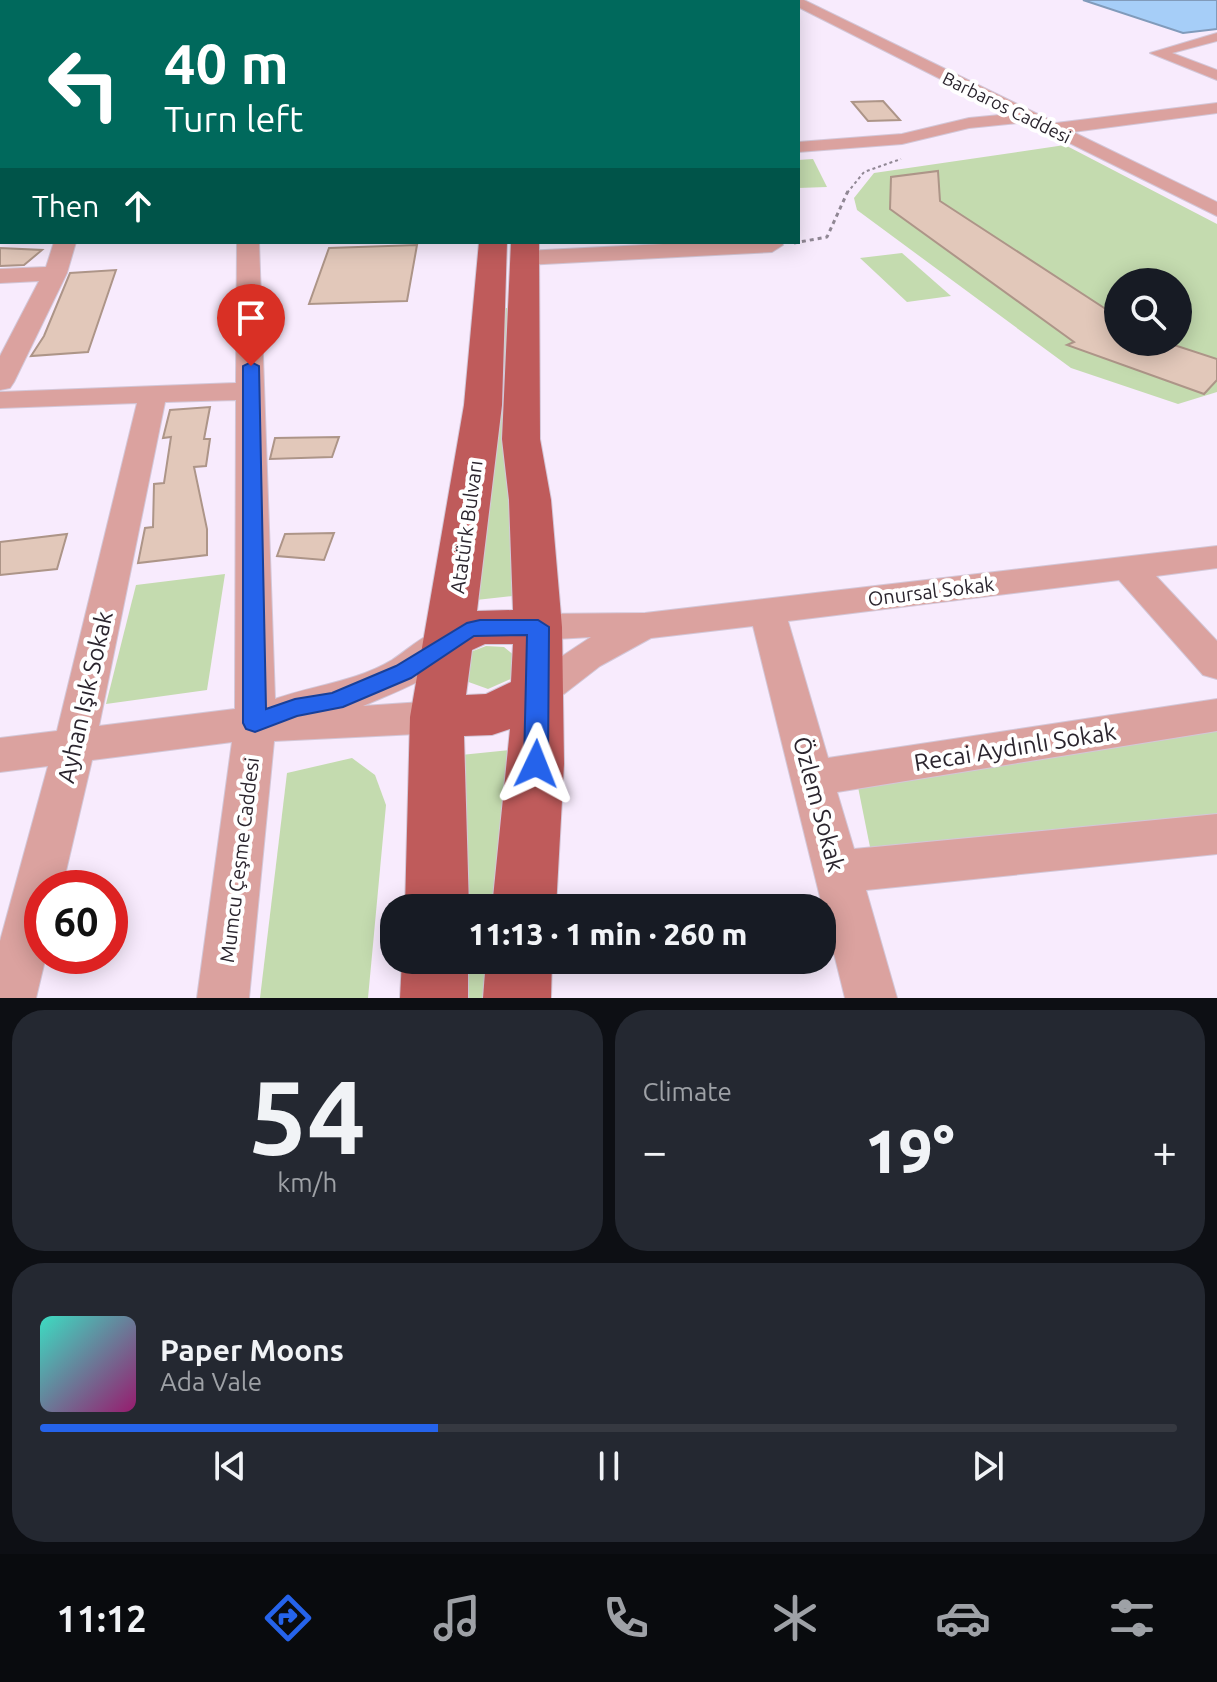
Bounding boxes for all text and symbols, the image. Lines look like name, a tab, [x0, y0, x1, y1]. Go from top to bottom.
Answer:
icon: left	[32, 32, 136, 136]
text: 40 m	[164, 32, 289, 95]
street label: Barbaros Caddesi	[940, 67, 1074, 147]
text: Turn left	[164, 98, 303, 139]
icon: ahead	[116, 184, 160, 228]
text: Then	[32, 189, 100, 223]
map controls	[1104, 268, 1192, 356]
button: search	[1104, 268, 1192, 356]
pin	[217, 284, 285, 366]
icon: arrive	[229, 296, 273, 340]
street label: Atatürk Bulvarı	[445, 459, 487, 595]
street label: Onursal Sokak	[866, 572, 996, 610]
street label: Ayhan Işık Sokak	[52, 608, 118, 786]
street label: Recai Aydınlı Sokak	[912, 718, 1118, 776]
position arrow	[494, 722, 578, 806]
street label: Özlem Sokak	[788, 734, 850, 874]
street label: Mumcu Çeşme Caddesi	[215, 756, 263, 964]
speed limit sign: 60	[24, 870, 128, 974]
text: 11:13 · 1 min · 260 m	[469, 917, 747, 951]
text: 54	[249, 1057, 366, 1174]
text: Climate	[643, 1077, 732, 1106]
text: 19°	[865, 1117, 954, 1184]
text: −	[643, 1126, 667, 1175]
text: +	[1152, 1126, 1177, 1175]
text: km/h	[277, 1168, 337, 1197]
text: Paper Moons	[160, 1333, 344, 1367]
text: Ada Vale	[160, 1367, 262, 1396]
icon: previous	[208, 1444, 252, 1488]
icon: pause	[587, 1444, 631, 1488]
icon: next	[966, 1444, 1010, 1488]
icon: directions	[260, 1590, 316, 1646]
icon: music	[429, 1590, 485, 1646]
icon: phone	[598, 1590, 654, 1646]
icon: climate	[767, 1590, 823, 1646]
icon: car	[935, 1590, 991, 1646]
icon: filters	[1104, 1590, 1160, 1646]
text: 11:12	[56, 1598, 147, 1639]

